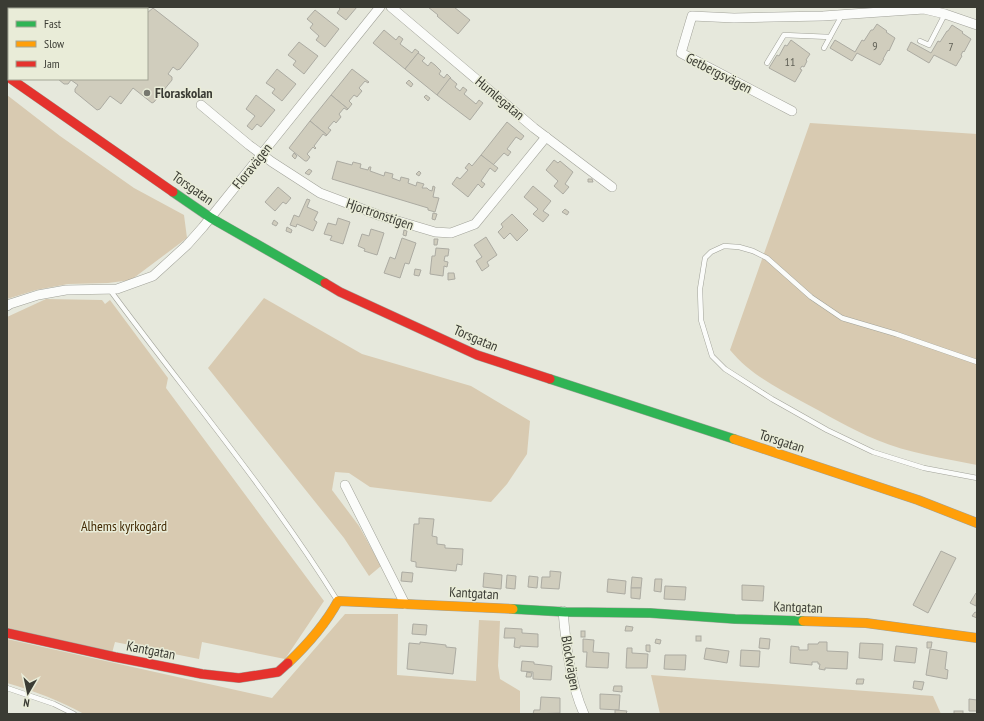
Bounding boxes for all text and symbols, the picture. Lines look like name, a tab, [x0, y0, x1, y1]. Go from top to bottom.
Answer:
legend	[8, 8, 148, 80]
text: Fast	[44, 16, 62, 31]
text: Slow	[44, 36, 65, 51]
house number: 9	[872, 38, 878, 53]
house number: 7	[948, 39, 954, 54]
street label: Getbergsvägen	[683, 49, 755, 97]
house number: 11	[785, 54, 795, 69]
text: Jam	[43, 56, 60, 71]
street label: Humlegatan	[472, 72, 528, 124]
place label: Floraskolan	[155, 84, 213, 102]
marker: Floraskolan	[142, 88, 152, 98]
street label: Floravägen	[228, 140, 276, 192]
street label: Torsgatan	[169, 167, 217, 209]
street label: Hjortronstigen	[344, 194, 416, 234]
street label: Torsgatan	[451, 321, 501, 355]
street label: Torsgatan	[757, 425, 807, 457]
park label: Alhems kyrkogård	[81, 517, 167, 535]
street label: Kantgatan	[449, 583, 499, 603]
street label: Kantgatan	[773, 597, 823, 617]
street label: Blockvägen	[557, 634, 585, 692]
street label: Kantgatan	[125, 636, 177, 664]
north arrow	[8, 673, 48, 713]
text: N	[22, 695, 30, 710]

